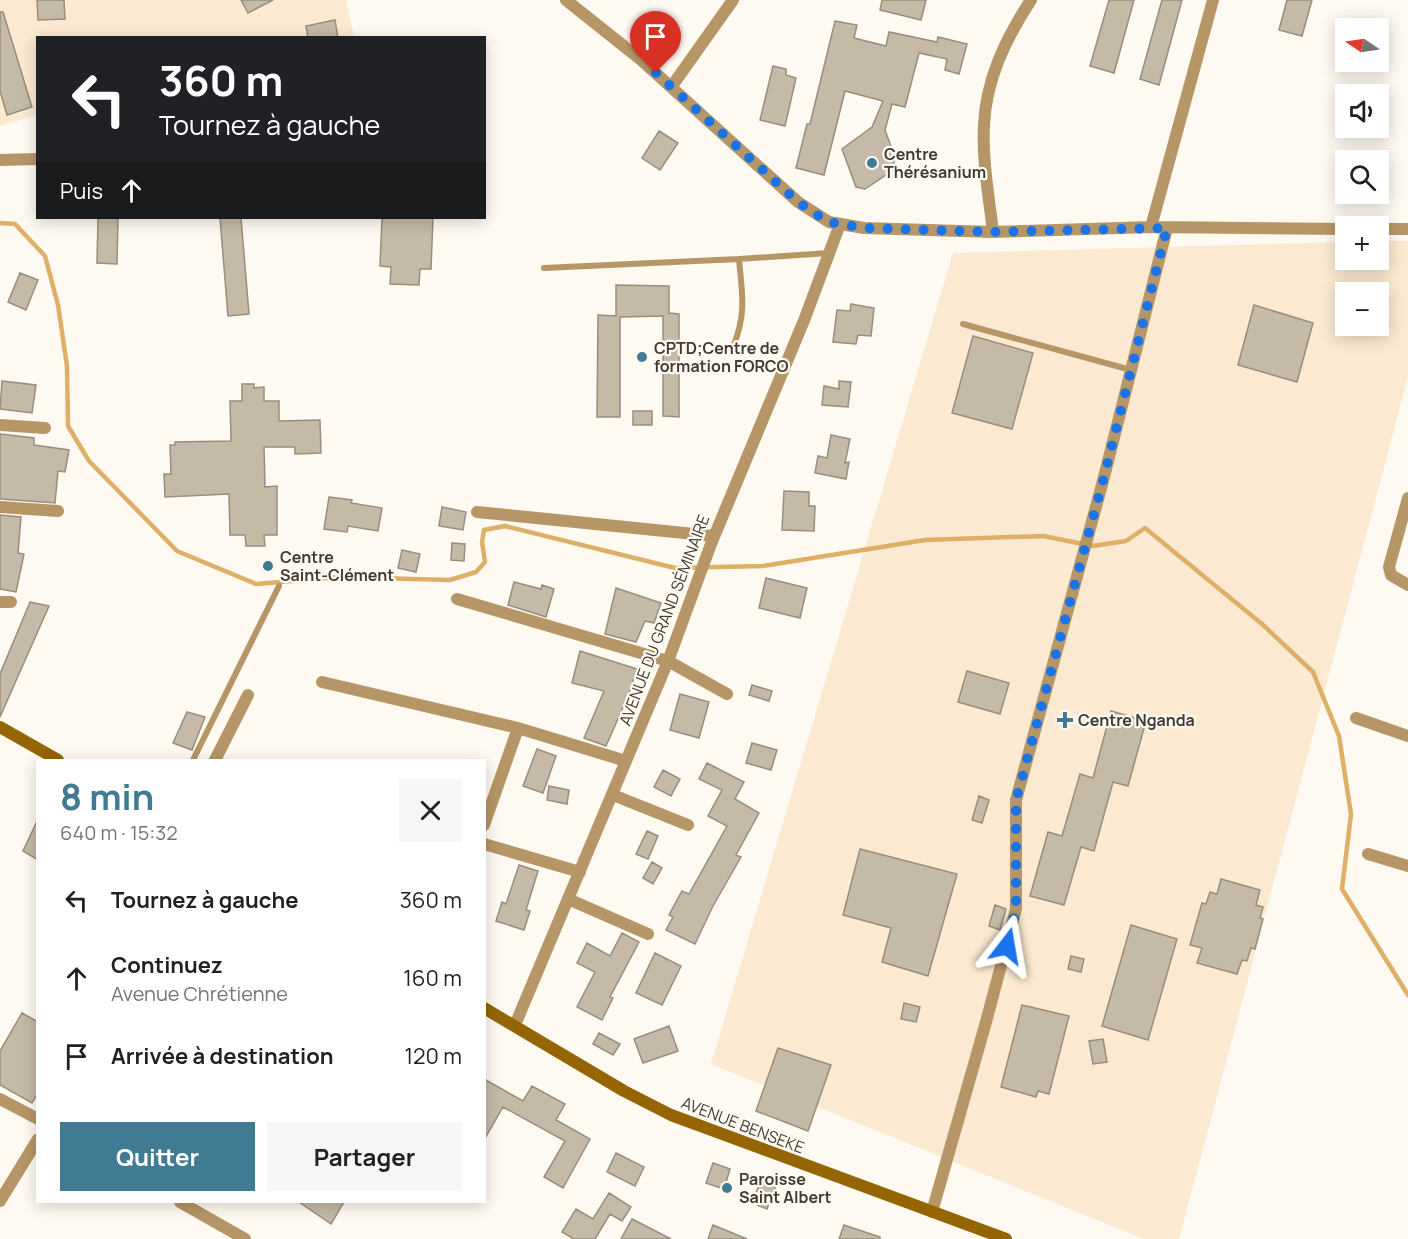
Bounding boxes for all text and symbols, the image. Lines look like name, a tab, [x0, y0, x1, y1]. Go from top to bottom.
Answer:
pin	[630, 11, 681, 73]
north arrow	[1335, 18, 1389, 72]
map controls	[1335, 18, 1389, 336]
icon: arrive	[639, 20, 672, 53]
text: 360 m	[159, 51, 283, 109]
icon: left	[60, 60, 138, 138]
button: sound	[1335, 84, 1389, 138]
text: Tournez à gauche	[159, 106, 380, 143]
place label: Centre Thérésanium	[884, 143, 986, 183]
button: search	[1335, 150, 1389, 204]
marker: Centre Thérésanium	[865, 156, 879, 170]
icon: ahead	[115, 174, 148, 207]
text: Puis	[60, 176, 103, 206]
button: +	[1335, 216, 1389, 270]
button: −	[1335, 282, 1389, 336]
place label: CPTD;Centre de formation FORCO	[654, 337, 788, 377]
marker: CPTD;Centre de formation FORCO	[635, 350, 649, 364]
street label: AVENUE DU GRAND SÉMINAIRE	[614, 511, 714, 729]
place label: Centre Saint-Clément	[280, 546, 394, 586]
marker: Centre Saint-Clément	[261, 559, 275, 573]
place label: Centre Nganda	[1078, 709, 1195, 731]
marker: Centre Nganda	[1056, 711, 1074, 729]
text: 8 min	[60, 772, 154, 821]
button: close	[399, 779, 462, 842]
text: 640 m · 15:32	[60, 819, 178, 846]
icon: left	[60, 884, 93, 917]
text: Tournez à gauche	[111, 885, 298, 915]
text: 360 m	[400, 885, 462, 915]
position arrow	[975, 914, 1039, 978]
text: Continuez	[111, 950, 223, 980]
icon: ahead	[60, 962, 93, 995]
text: 160 m	[403, 963, 462, 993]
text: Avenue Chrétienne	[111, 980, 288, 1007]
icon: arrive	[60, 1040, 93, 1073]
text: Arrivée à destination	[111, 1041, 334, 1071]
text: 120 m	[404, 1041, 462, 1071]
street label: AVENUE BENSEKE	[678, 1091, 808, 1159]
button: Quitter	[60, 1122, 255, 1191]
button: Partager	[267, 1122, 462, 1191]
place label: Paroisse Saint Albert	[739, 1168, 831, 1208]
marker: Paroisse Saint Albert	[720, 1181, 734, 1195]

